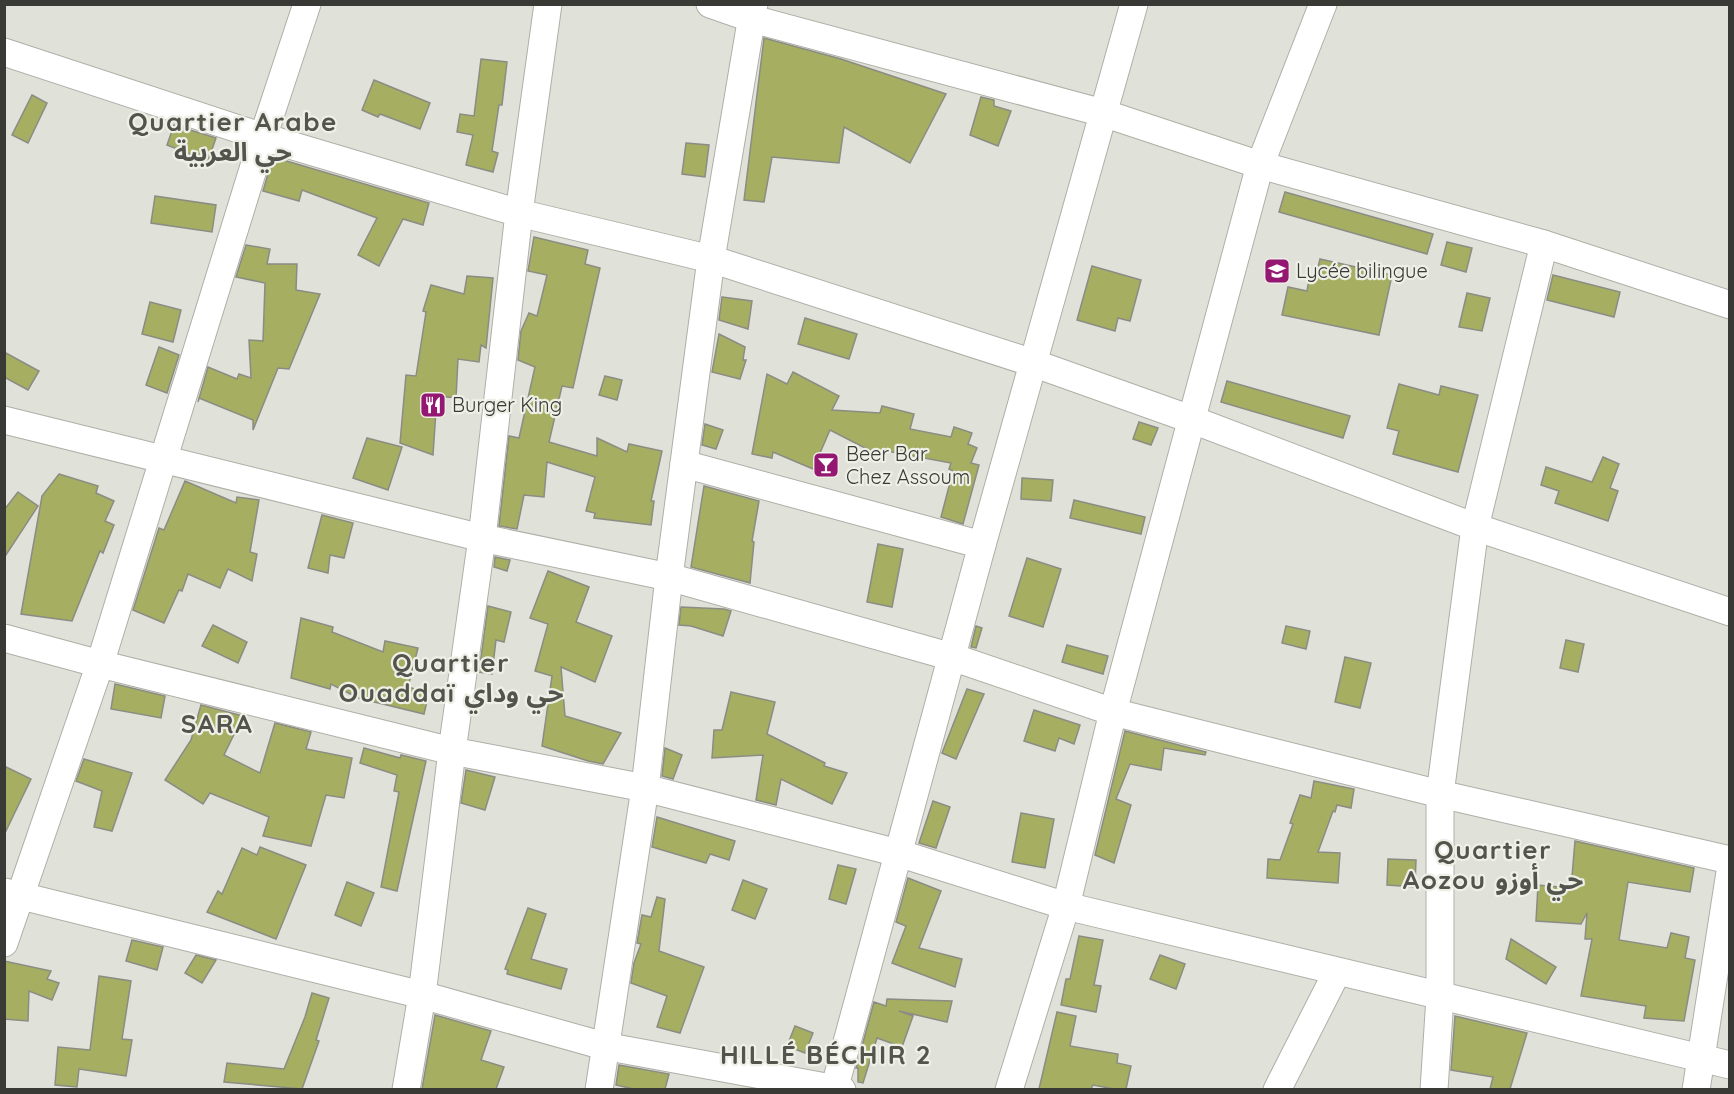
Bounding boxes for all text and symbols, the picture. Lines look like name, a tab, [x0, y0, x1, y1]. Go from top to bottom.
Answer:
district label: Quartier Arabe حي العربية	[128, 105, 338, 173]
school or university icon: Lycée bilingue	[1262, 256, 1292, 286]
place label: Lycée bilingue	[1296, 258, 1428, 283]
restaurant icon: Burger King	[418, 390, 448, 420]
place label: Burger King	[452, 392, 562, 417]
place label: Beer Bar Chez Assoum	[846, 441, 970, 489]
bar icon: Beer Bar Chez Assoum	[811, 450, 841, 480]
district label: Quartier Ouaddaï حي وداي	[338, 646, 564, 714]
district label: SARA	[181, 707, 253, 740]
district label: Quartier Aozou حي أوزو	[1403, 833, 1583, 901]
district label: HILLÉ BÉCHIR 2	[720, 1038, 932, 1071]

